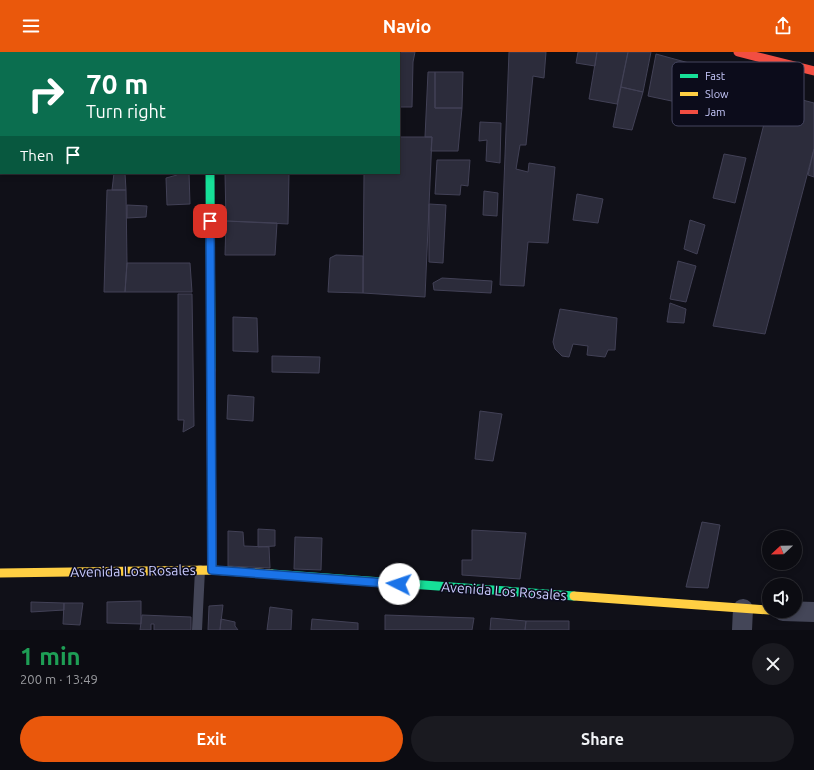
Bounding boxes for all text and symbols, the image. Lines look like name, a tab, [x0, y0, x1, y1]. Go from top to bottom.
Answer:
icon: menu	[20, 15, 42, 37]
icon: share	[772, 15, 794, 37]
text: Navio	[383, 16, 431, 36]
legend	[672, 62, 804, 126]
icon: right	[20, 68, 72, 120]
text: 70 m	[86, 68, 148, 99]
text: Fast	[705, 70, 726, 82]
text: Slow	[705, 88, 729, 100]
text: Turn right	[86, 101, 166, 121]
text: Jam	[705, 106, 726, 118]
icon: arrive	[62, 144, 84, 166]
text: Then	[20, 147, 54, 164]
pin	[193, 204, 227, 238]
icon: arrive	[199, 210, 221, 232]
north arrow	[762, 530, 802, 570]
map controls	[762, 530, 802, 618]
street label: Avenida Los Rosales	[70, 562, 196, 580]
position arrow	[378, 563, 420, 605]
button: sound	[762, 578, 802, 618]
street label: Avenida Los Rosales	[441, 579, 567, 603]
text: 1 min	[20, 643, 81, 670]
button: close	[752, 643, 794, 685]
text: 200 m · 13:49	[20, 672, 98, 686]
button: Exit	[20, 716, 403, 762]
button: Share	[411, 716, 794, 762]

